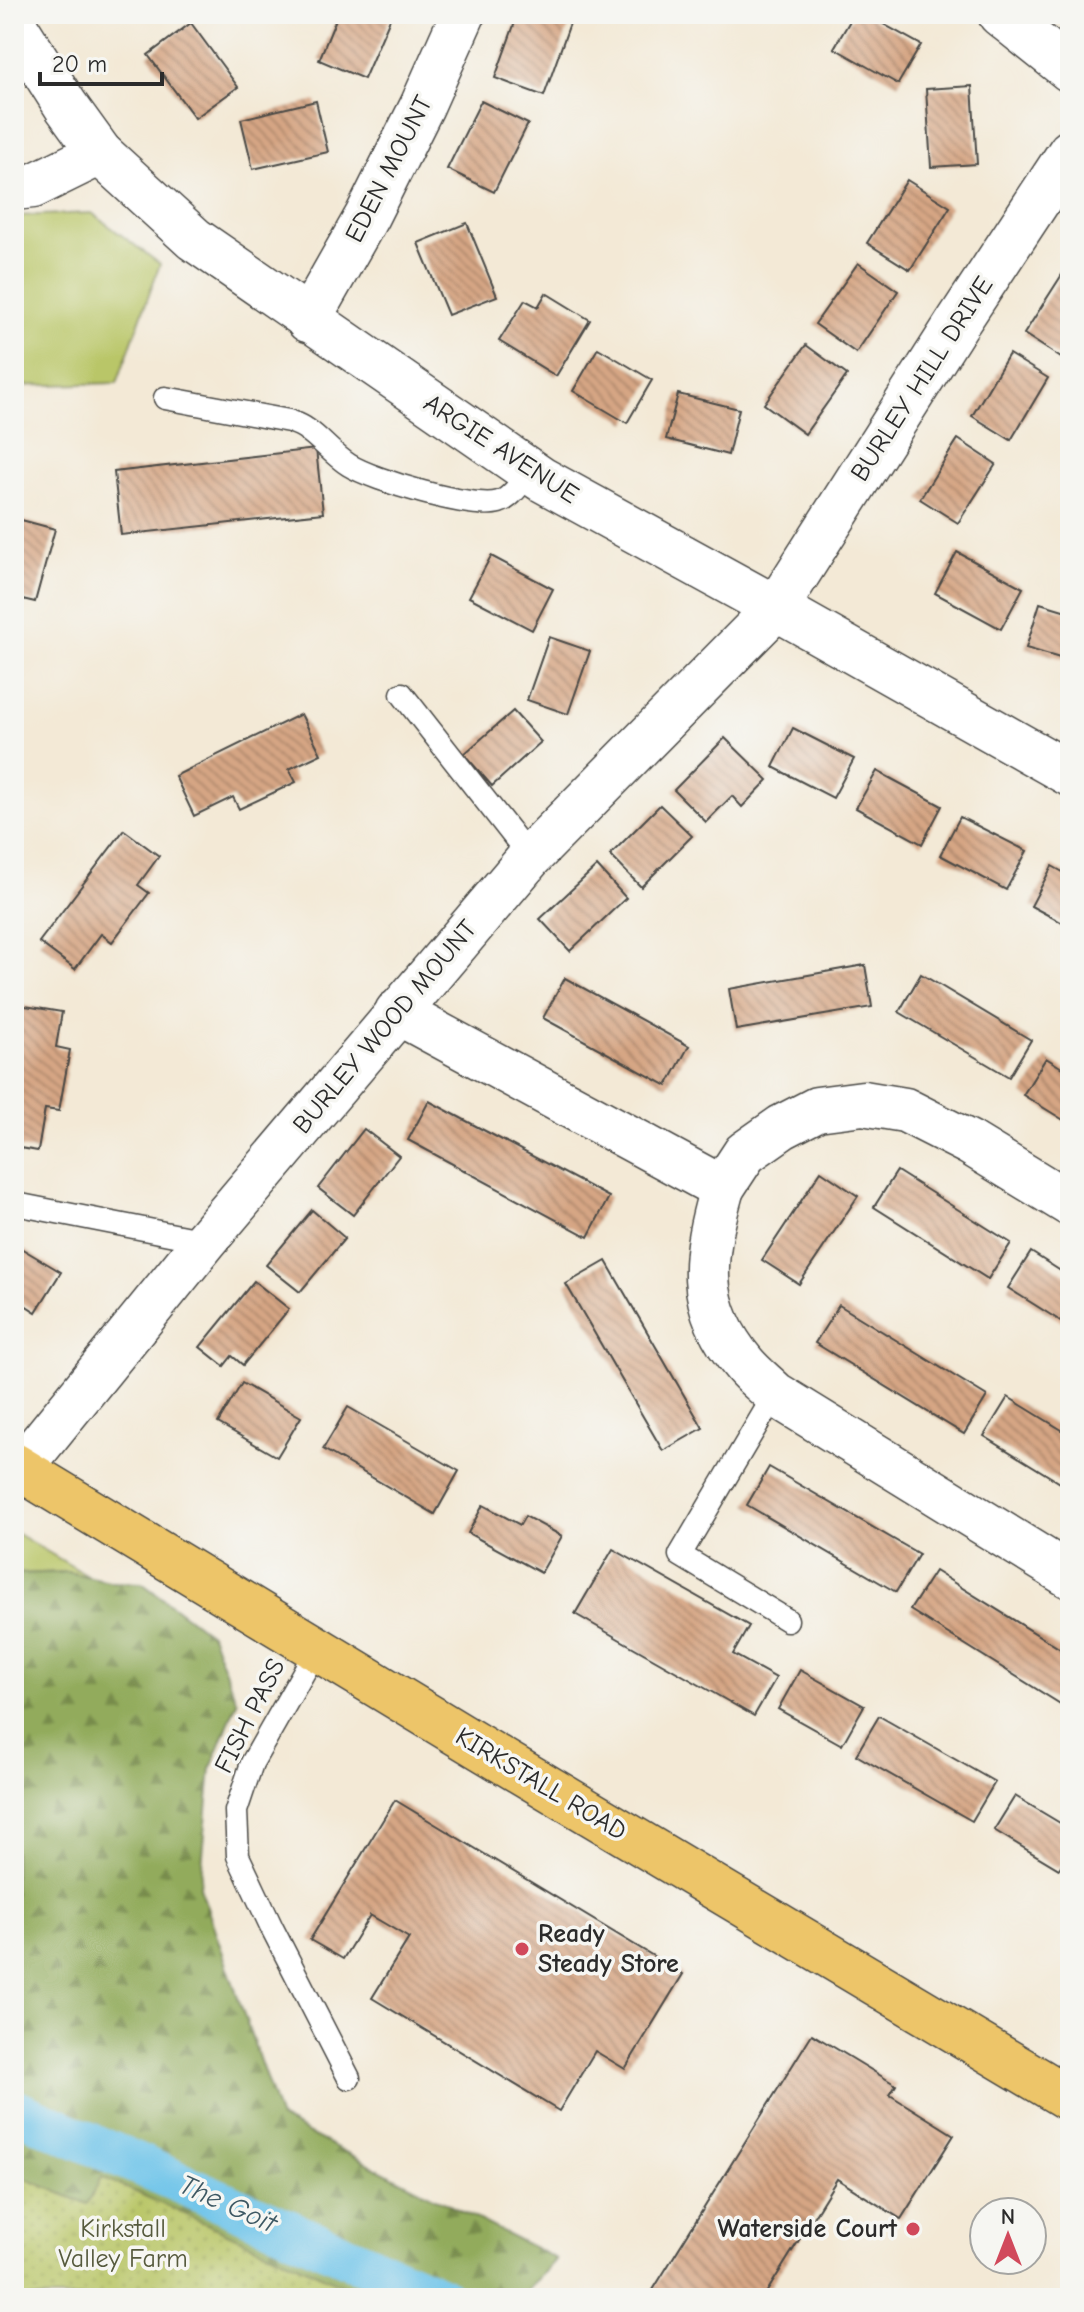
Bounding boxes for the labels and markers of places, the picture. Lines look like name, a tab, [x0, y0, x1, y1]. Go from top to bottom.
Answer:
place label: Ready Steady Store	[538, 1919, 679, 1979]
marker: Ready Steady Store	[513, 1940, 531, 1958]
place label: Waterside Court	[717, 2214, 897, 2244]
marker: Waterside Court	[904, 2220, 922, 2238]

